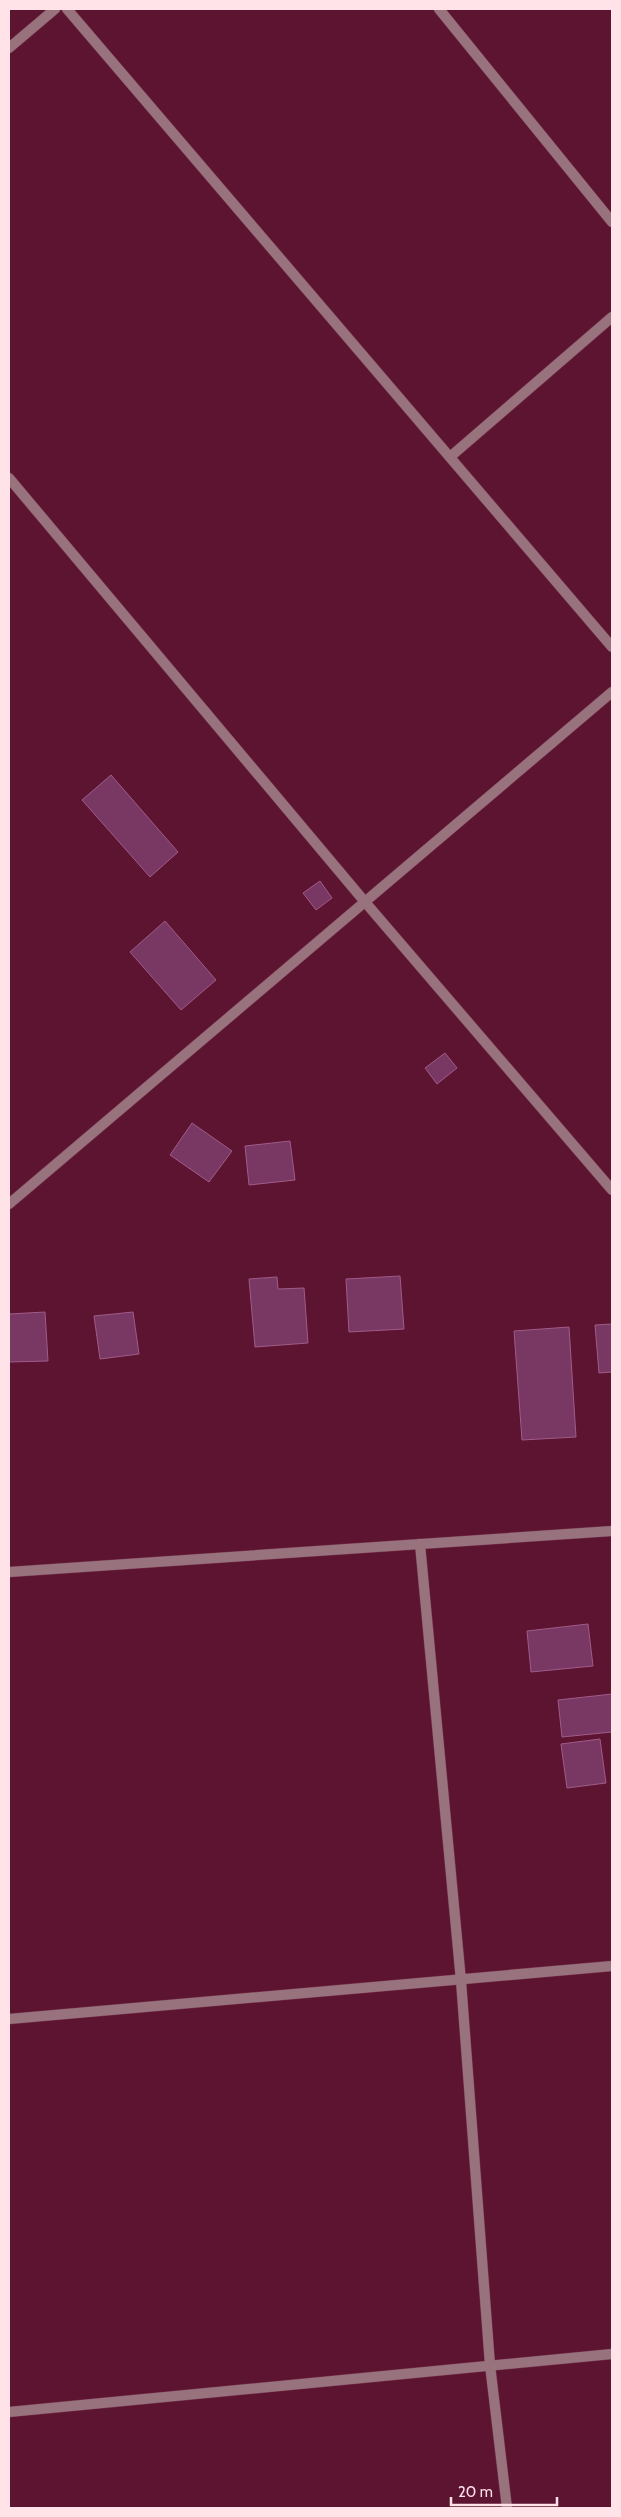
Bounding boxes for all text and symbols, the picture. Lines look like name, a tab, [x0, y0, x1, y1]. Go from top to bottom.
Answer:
scale bar	[451, 2474, 557, 2506]
text: 20 m	[458, 2483, 493, 2501]

